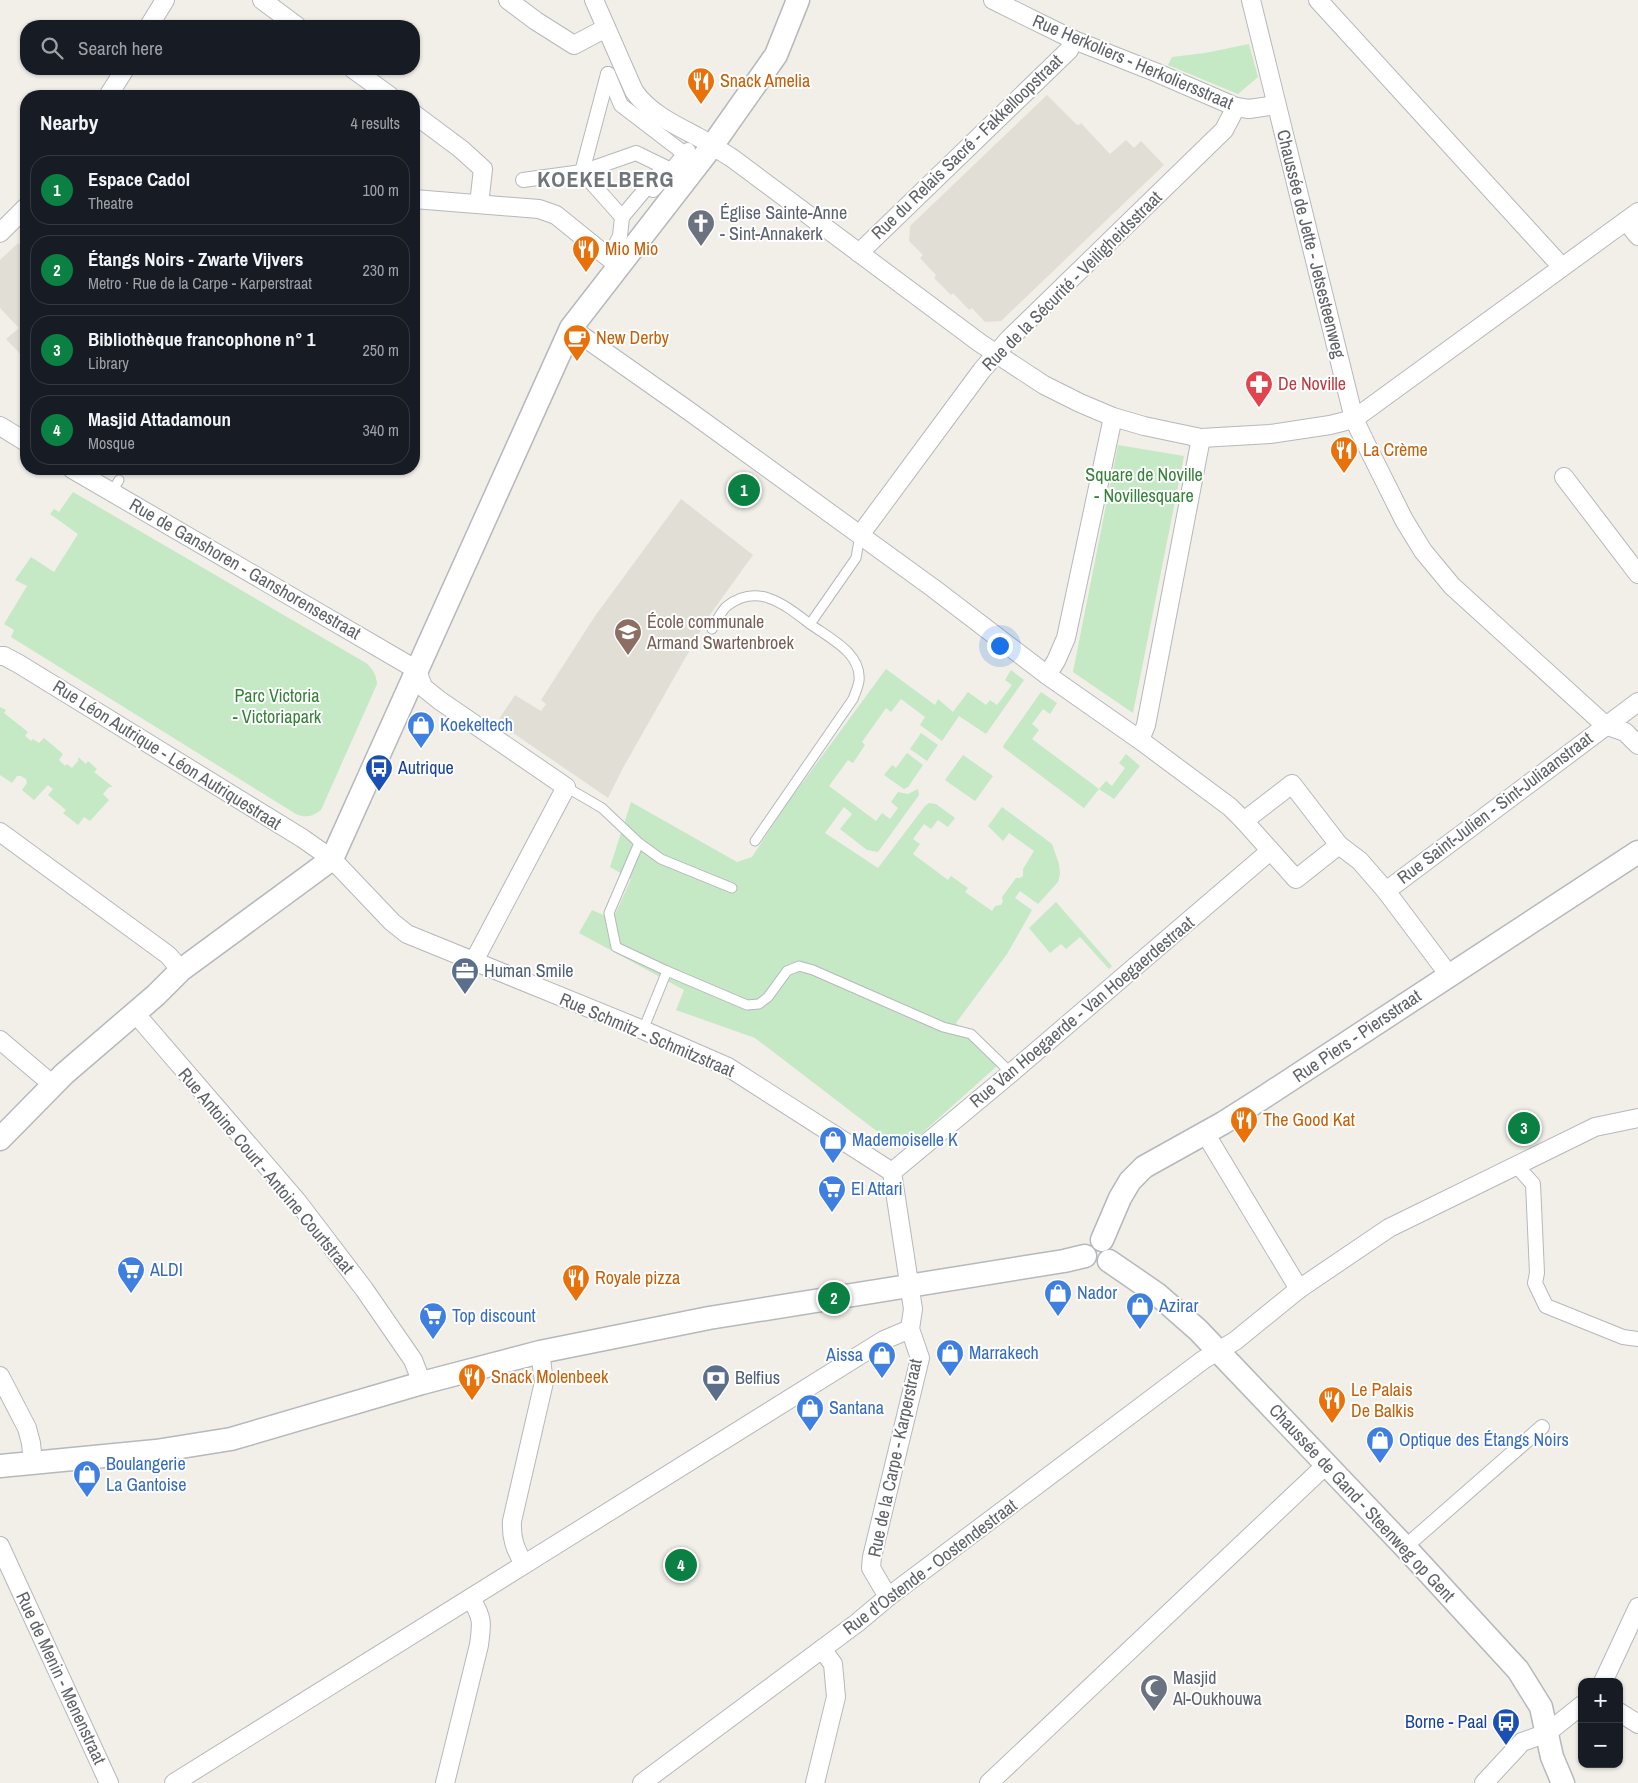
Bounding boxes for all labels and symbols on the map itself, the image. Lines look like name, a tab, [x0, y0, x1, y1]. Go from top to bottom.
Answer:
street label: Rue Herkoliers - Herkoliersstraat	[1029, 8, 1237, 115]
street label: Rue du Relais Sacré - Fakkelloopstraat	[866, 48, 1068, 245]
restaurant icon: Snack Amelia	[686, 66, 716, 105]
place label: Snack Amelia	[720, 68, 810, 93]
street label: Chaussée de Jette - Jetsesteenweg	[1271, 127, 1352, 362]
district label: KOEKELBERG	[537, 164, 675, 194]
street label: Rue de la Sécurité - Veiligheidsstraat	[976, 185, 1167, 376]
place label: Église Sainte-Anne - Sint-Annakerk	[720, 200, 847, 246]
church icon: Église Sainte-Anne - Sint-Annakerk	[686, 208, 716, 247]
restaurant icon: Mio Mio	[571, 234, 601, 273]
place label: Mio Mio	[605, 236, 658, 261]
cafe icon: New Derby	[562, 323, 592, 362]
place label: New Derby	[596, 325, 670, 350]
pharmacy icon: De Noville	[1244, 369, 1274, 408]
place label: De Noville	[1278, 371, 1346, 396]
restaurant icon: La Crème	[1329, 435, 1359, 474]
place label: La Crème	[1363, 437, 1428, 462]
park label: Square de Noville - Novillesquare	[1085, 462, 1203, 508]
pin: 1	[728, 471, 760, 509]
street label: Rue de Ganshoren - Ganshorensestraat	[125, 492, 366, 645]
place label: École communale Armand Swartenbroek	[646, 609, 794, 655]
school or university icon: École communale Armand Swartenbroek	[613, 617, 643, 656]
your location	[987, 633, 1013, 659]
street label: Rue Léon Autrique - Léon Autriquestraat	[48, 674, 286, 835]
park label: Parc Victoria - Victoriapark	[233, 683, 322, 729]
shop icon: Koekeltech	[406, 710, 436, 749]
place label: Koekeltech	[440, 712, 513, 737]
street label: Rue Saint-Julien - Sint-Juliaanstraat	[1392, 726, 1598, 889]
bus stop icon: Autrique	[364, 753, 394, 792]
place label: Autrique	[397, 755, 454, 780]
street label: Rue Van Hoegaerde - Van Hoegaerdestraat	[964, 910, 1199, 1113]
office icon: Human Smile	[450, 956, 480, 995]
place label: Human Smile	[484, 958, 573, 983]
street label: Rue Piers - Piersstraat	[1288, 983, 1426, 1088]
street label: Rue Schmitz - Schmitzstraat	[556, 986, 739, 1083]
street label: Rue Antoine Court - Antoine Courtstraat	[173, 1062, 360, 1279]
restaurant icon: The Good Kat	[1229, 1105, 1259, 1144]
place label: The Good Kat	[1263, 1107, 1355, 1132]
pin: 3	[1508, 1109, 1540, 1147]
shop icon: Mademoiselle K	[818, 1125, 848, 1164]
place label: Mademoiselle K	[852, 1127, 958, 1152]
supermarket icon: El Attari	[817, 1174, 847, 1213]
place label: El Attari	[851, 1176, 903, 1201]
supermarket icon: ALDI	[116, 1255, 146, 1294]
place label: ALDI	[149, 1257, 183, 1282]
restaurant icon: Royale pizza	[561, 1263, 591, 1302]
place label: Royale pizza	[595, 1265, 680, 1290]
shop icon: Nador	[1043, 1278, 1073, 1317]
pin: 2	[818, 1279, 850, 1317]
place label: Nador	[1077, 1280, 1117, 1305]
shop icon: Azirar	[1125, 1291, 1155, 1330]
place label: Azirar	[1158, 1293, 1198, 1318]
supermarket icon: Top discount	[418, 1301, 448, 1340]
place label: Top discount	[452, 1303, 536, 1328]
shop icon: Marrakech	[935, 1338, 965, 1377]
shop icon: Aissa	[867, 1340, 897, 1379]
place label: Marrakech	[969, 1340, 1039, 1365]
place label: Aissa	[825, 1342, 863, 1367]
street label: Rue de la Carpe - Karperstraat	[861, 1357, 928, 1559]
restaurant icon: Snack Molenbeek	[457, 1362, 487, 1401]
bank icon: Belfius	[701, 1363, 731, 1402]
place label: Snack Molenbeek	[491, 1364, 609, 1389]
place label: Belfius	[735, 1365, 780, 1390]
place label: Le Palais De Balkis	[1351, 1377, 1414, 1423]
restaurant icon: Le Palais De Balkis	[1317, 1385, 1347, 1424]
shop icon: Santana	[795, 1393, 825, 1432]
place label: Santana	[829, 1395, 884, 1420]
street label: Chaussée de Gand - Steenweg op Gent	[1264, 1398, 1461, 1607]
shop icon: Optique des Étangs Noirs	[1365, 1425, 1395, 1464]
place label: Optique des Étangs Noirs	[1399, 1427, 1569, 1452]
place label: Boulangerie La Gantoise	[106, 1451, 186, 1497]
shop icon: Boulangerie La Gantoise	[72, 1459, 102, 1498]
street label: Rue d'Ostende - Oostendestraat	[837, 1493, 1022, 1640]
pin: 4	[665, 1546, 697, 1584]
street label: Rue de Menin - Menenstraat	[10, 1587, 112, 1768]
place label: Masjid Al-Oukhouwa	[1172, 1665, 1262, 1711]
mosque icon: Masjid Al-Oukhouwa	[1139, 1673, 1169, 1712]
bus stop icon: Borne - Paal	[1491, 1707, 1521, 1746]
place label: Borne - Paal	[1405, 1709, 1487, 1734]

